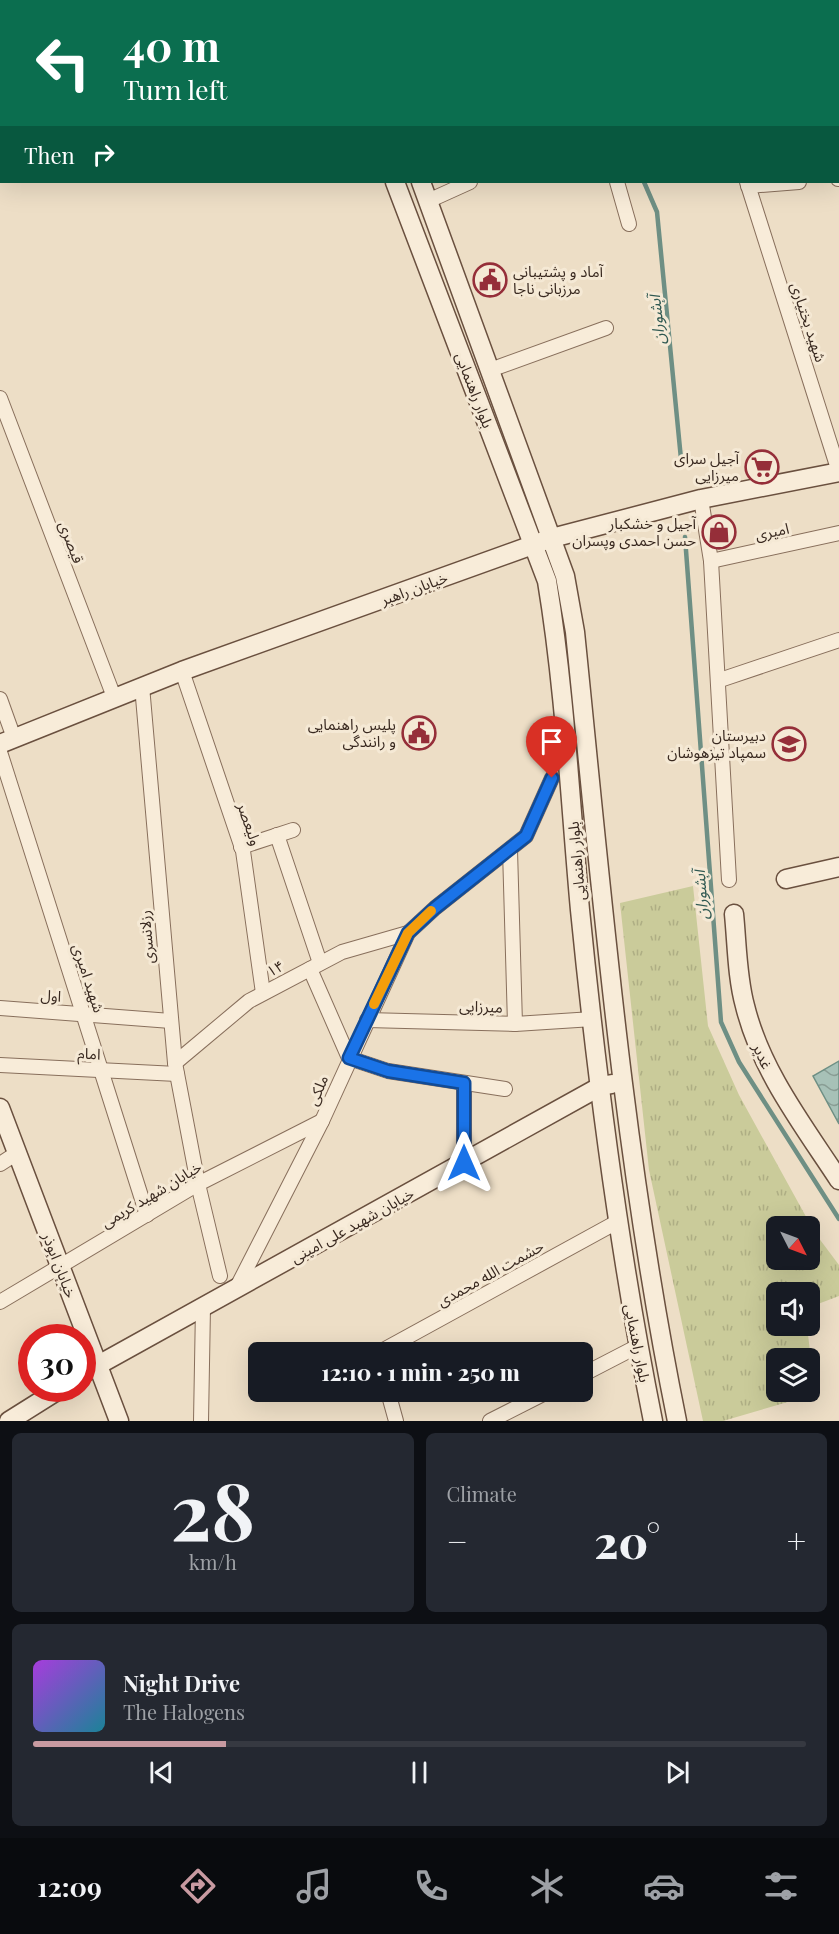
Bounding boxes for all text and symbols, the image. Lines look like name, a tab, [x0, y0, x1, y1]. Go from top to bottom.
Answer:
text: 40 m	[123, 17, 220, 73]
icon: left	[24, 24, 102, 102]
text: Turn left	[123, 71, 227, 107]
icon: right	[87, 138, 120, 171]
text: Then	[24, 140, 75, 170]
place label: آماد و پشتیبانی مرزبانی ناجا	[513, 261, 604, 298]
public building icon: آماد و پشتیبانی مرزبانی ناجا	[472, 262, 508, 298]
street label: شهید بختیاری	[787, 280, 831, 365]
water label: آبشوران	[643, 291, 669, 346]
street label: بلوار راهنمایی	[451, 349, 499, 431]
place label: آجیل سرای میرزایی	[674, 448, 740, 485]
supermarket icon: آجیل سرای میرزایی	[744, 449, 780, 485]
place label: آجیل و خشکبار حسن احمدی وپسران	[572, 513, 697, 551]
shop icon: آجیل و خشکبار حسن احمدی وپسران	[701, 514, 737, 550]
street label: قیصری	[55, 518, 89, 566]
street label: امیری	[753, 518, 791, 544]
street label: خیابان راهبر	[377, 567, 450, 610]
place label: پلیس راهنمایی و رانندگی	[308, 714, 396, 751]
public building icon: پلیس راهنمایی و رانندگی	[401, 715, 437, 751]
pin	[526, 716, 577, 778]
icon: arrive	[535, 725, 568, 758]
place label: دبیرستان سمپاد تیزهوشان	[667, 725, 766, 763]
school or university icon: دبیرستان سمپاد تیزهوشان	[771, 726, 807, 762]
street label: ولیعصر	[233, 799, 267, 848]
street label: بلوار راهنمایی	[563, 821, 589, 901]
water label: آبشوران	[688, 866, 712, 920]
street label: رزلانسری	[134, 909, 158, 965]
street label: شهید امیری	[69, 941, 110, 1015]
street label: ۱۴	[263, 955, 287, 981]
street label: اول	[40, 984, 62, 1006]
street label: میرزایی	[459, 995, 503, 1017]
street label: غدیر	[748, 1039, 778, 1072]
street label: امام	[77, 1042, 101, 1066]
street label: ملکی	[302, 1072, 332, 1108]
position arrow	[432, 1131, 496, 1195]
street label: خیابان شهید کریمی	[97, 1156, 205, 1232]
street label: خیابان شهید علی امینی	[287, 1183, 417, 1267]
north arrow	[766, 1216, 820, 1270]
map controls	[766, 1216, 820, 1402]
street label: خیابان ابوذر	[38, 1228, 82, 1301]
street label: حشمت الله محمدی	[433, 1235, 547, 1311]
button: sound	[766, 1282, 820, 1336]
street label: بلوار راهنمایی	[621, 1302, 655, 1384]
speed limit sign: 30	[18, 1324, 96, 1402]
button: layers	[766, 1348, 820, 1402]
text: 12:10 · 1 min · 250 m	[321, 1357, 520, 1387]
text: 28	[170, 1457, 255, 1561]
text: Climate	[447, 1480, 517, 1507]
text: 20°	[594, 1510, 660, 1570]
text: −	[447, 1518, 468, 1562]
text: +	[787, 1518, 806, 1562]
text: km/h	[189, 1548, 237, 1575]
text: Night Drive	[123, 1668, 240, 1698]
text: The Halogens	[123, 1698, 245, 1725]
icon: previous	[145, 1756, 178, 1789]
icon: pause	[403, 1756, 436, 1789]
icon: next	[661, 1756, 694, 1789]
icon: directions	[177, 1865, 219, 1907]
icon: music	[293, 1865, 335, 1907]
icon: phone	[410, 1865, 452, 1907]
icon: climate	[526, 1865, 568, 1907]
icon: car	[643, 1865, 685, 1907]
icon: filters	[760, 1865, 802, 1907]
text: 12:09	[37, 1868, 102, 1904]

